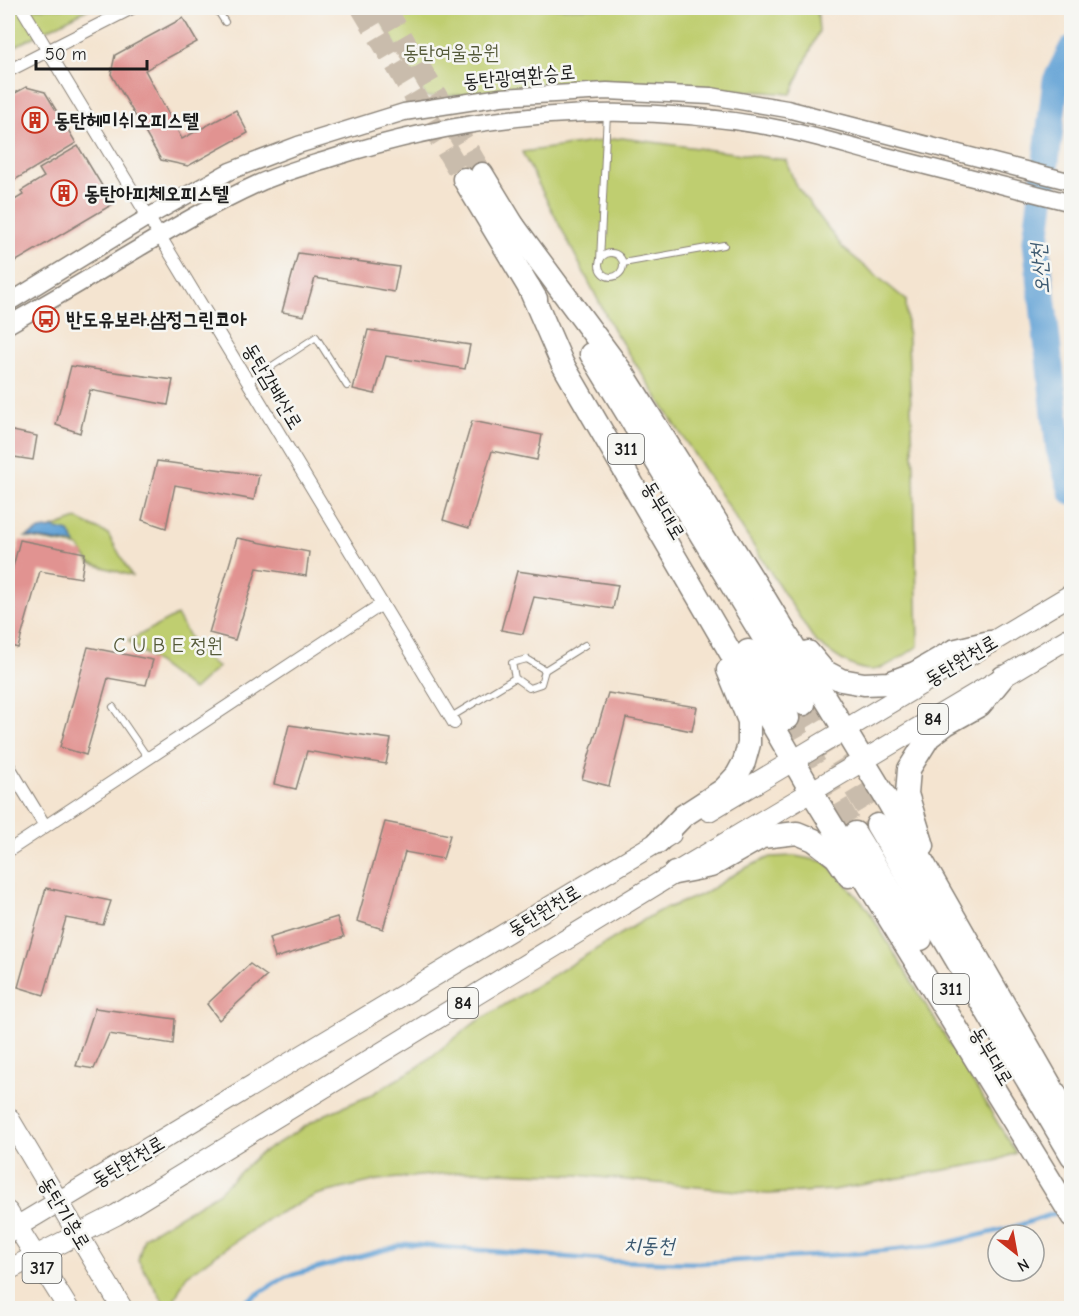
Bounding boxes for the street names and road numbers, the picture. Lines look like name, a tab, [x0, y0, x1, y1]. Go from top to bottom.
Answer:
street label: 동탄광역환승로	[462, 60, 576, 93]
street label: 동탄감배산로	[238, 339, 307, 434]
road number: 311	[608, 434, 644, 464]
street label: 동부대로	[637, 477, 690, 544]
street label: 동탄원천로	[921, 630, 1002, 691]
road number: 84	[918, 704, 948, 734]
street label: 동탄원천로	[504, 880, 585, 941]
road number: 311	[933, 974, 969, 1004]
road number: 84	[448, 988, 478, 1018]
street label: 동부대로	[965, 1023, 1018, 1090]
street label: 동탄원천로	[88, 1131, 169, 1192]
street label: 동탄기흥로	[34, 1173, 95, 1254]
road number: 317	[22, 1253, 62, 1283]

